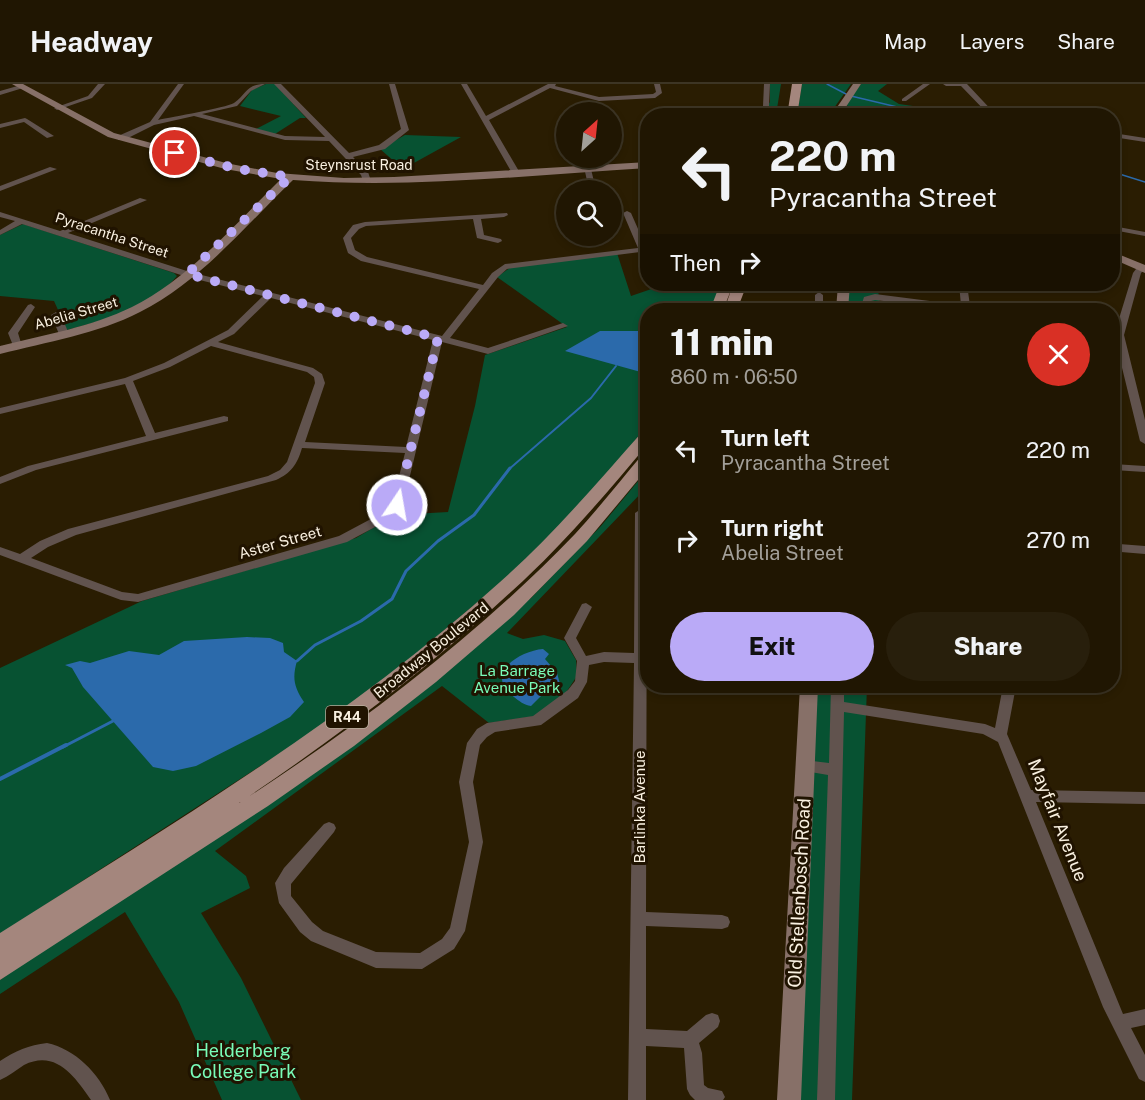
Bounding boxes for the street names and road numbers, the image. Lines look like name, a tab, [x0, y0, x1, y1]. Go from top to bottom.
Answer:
street label: Steynsrust Road	[305, 157, 413, 173]
street label: Pyracantha Street	[53, 209, 171, 261]
street label: Abelia Street	[33, 293, 119, 333]
street label: Aster Street	[237, 522, 323, 562]
street label: Broadway Boulevard	[370, 598, 492, 702]
road number: R44	[326, 706, 368, 728]
street label: Barlinka Avenue	[631, 751, 648, 863]
street label: Mayfair Avenue	[1024, 756, 1092, 884]
street label: Old Stellenbosch Road	[784, 798, 814, 988]

